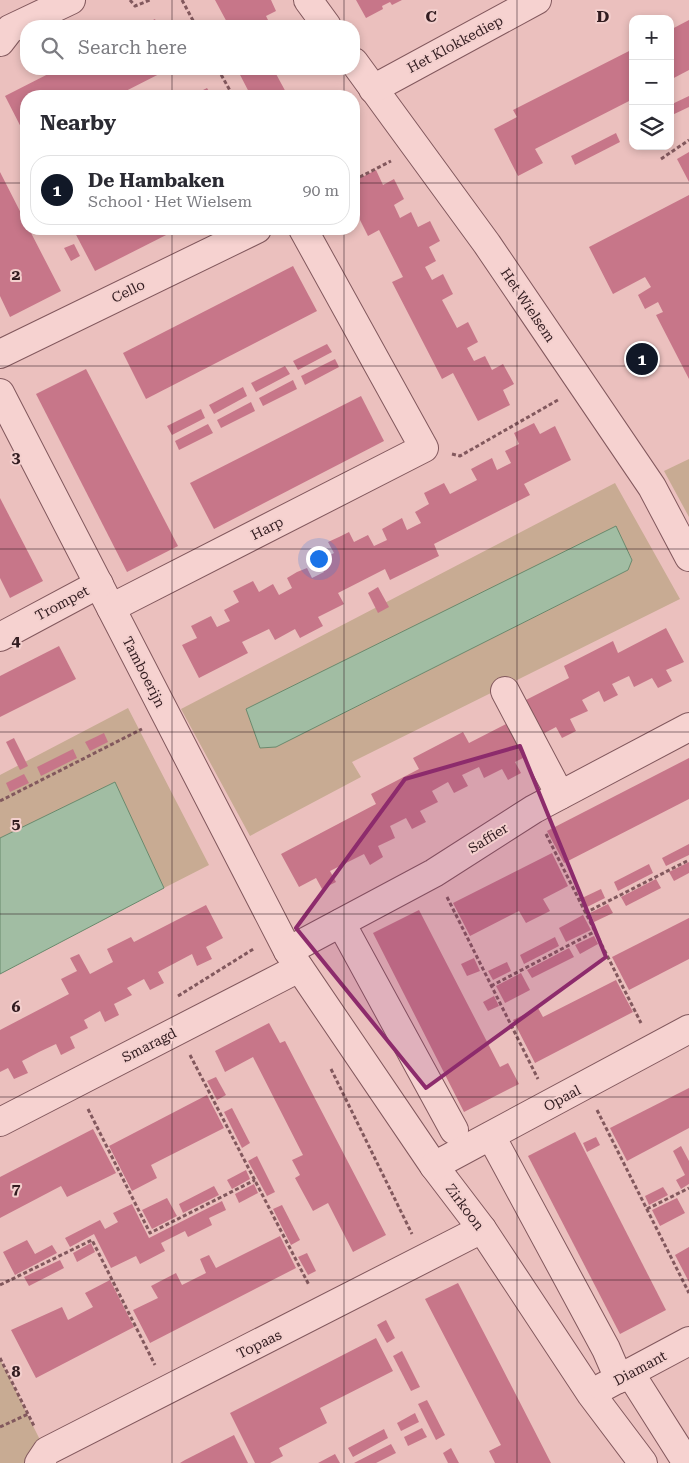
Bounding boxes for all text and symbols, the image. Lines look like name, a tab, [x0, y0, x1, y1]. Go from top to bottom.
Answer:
text: C	[425, 7, 437, 26]
text: D	[597, 7, 610, 26]
street label: Het Klokkediep	[404, 12, 506, 76]
map controls	[629, 15, 674, 150]
button: +	[629, 15, 674, 60]
search box	[20, 20, 360, 75]
icon: search	[38, 34, 66, 62]
text: Search here	[78, 36, 187, 59]
button: −	[629, 60, 674, 105]
button: layers	[629, 105, 674, 150]
text: Nearby	[40, 111, 116, 135]
text: De Hambaken	[88, 169, 224, 192]
text: 1	[53, 181, 61, 200]
text: 90 m	[302, 181, 339, 200]
text: School · Het Wielsem	[88, 192, 252, 211]
text: 2	[12, 265, 21, 284]
street label: Het Wielsem	[497, 265, 559, 345]
street label: Cello	[109, 276, 147, 306]
pin: 1	[626, 340, 658, 378]
text: 3	[12, 448, 21, 467]
street label: Harp	[248, 513, 286, 543]
your location	[306, 546, 332, 572]
street label: Trompet	[33, 582, 91, 624]
text: 4	[12, 631, 21, 650]
street label: Tamboerijn	[119, 634, 169, 710]
text: 5	[12, 814, 21, 833]
street label: Saffier	[465, 819, 511, 856]
text: 6	[12, 997, 21, 1016]
street label: Smaragd	[119, 1025, 179, 1065]
street label: Opaal	[541, 1081, 584, 1114]
text: 7	[12, 1179, 21, 1198]
street label: Zirkoon	[442, 1181, 488, 1233]
street label: Topaas	[234, 1326, 284, 1362]
street label: Diamant	[611, 1347, 669, 1389]
text: 8	[12, 1362, 21, 1381]

